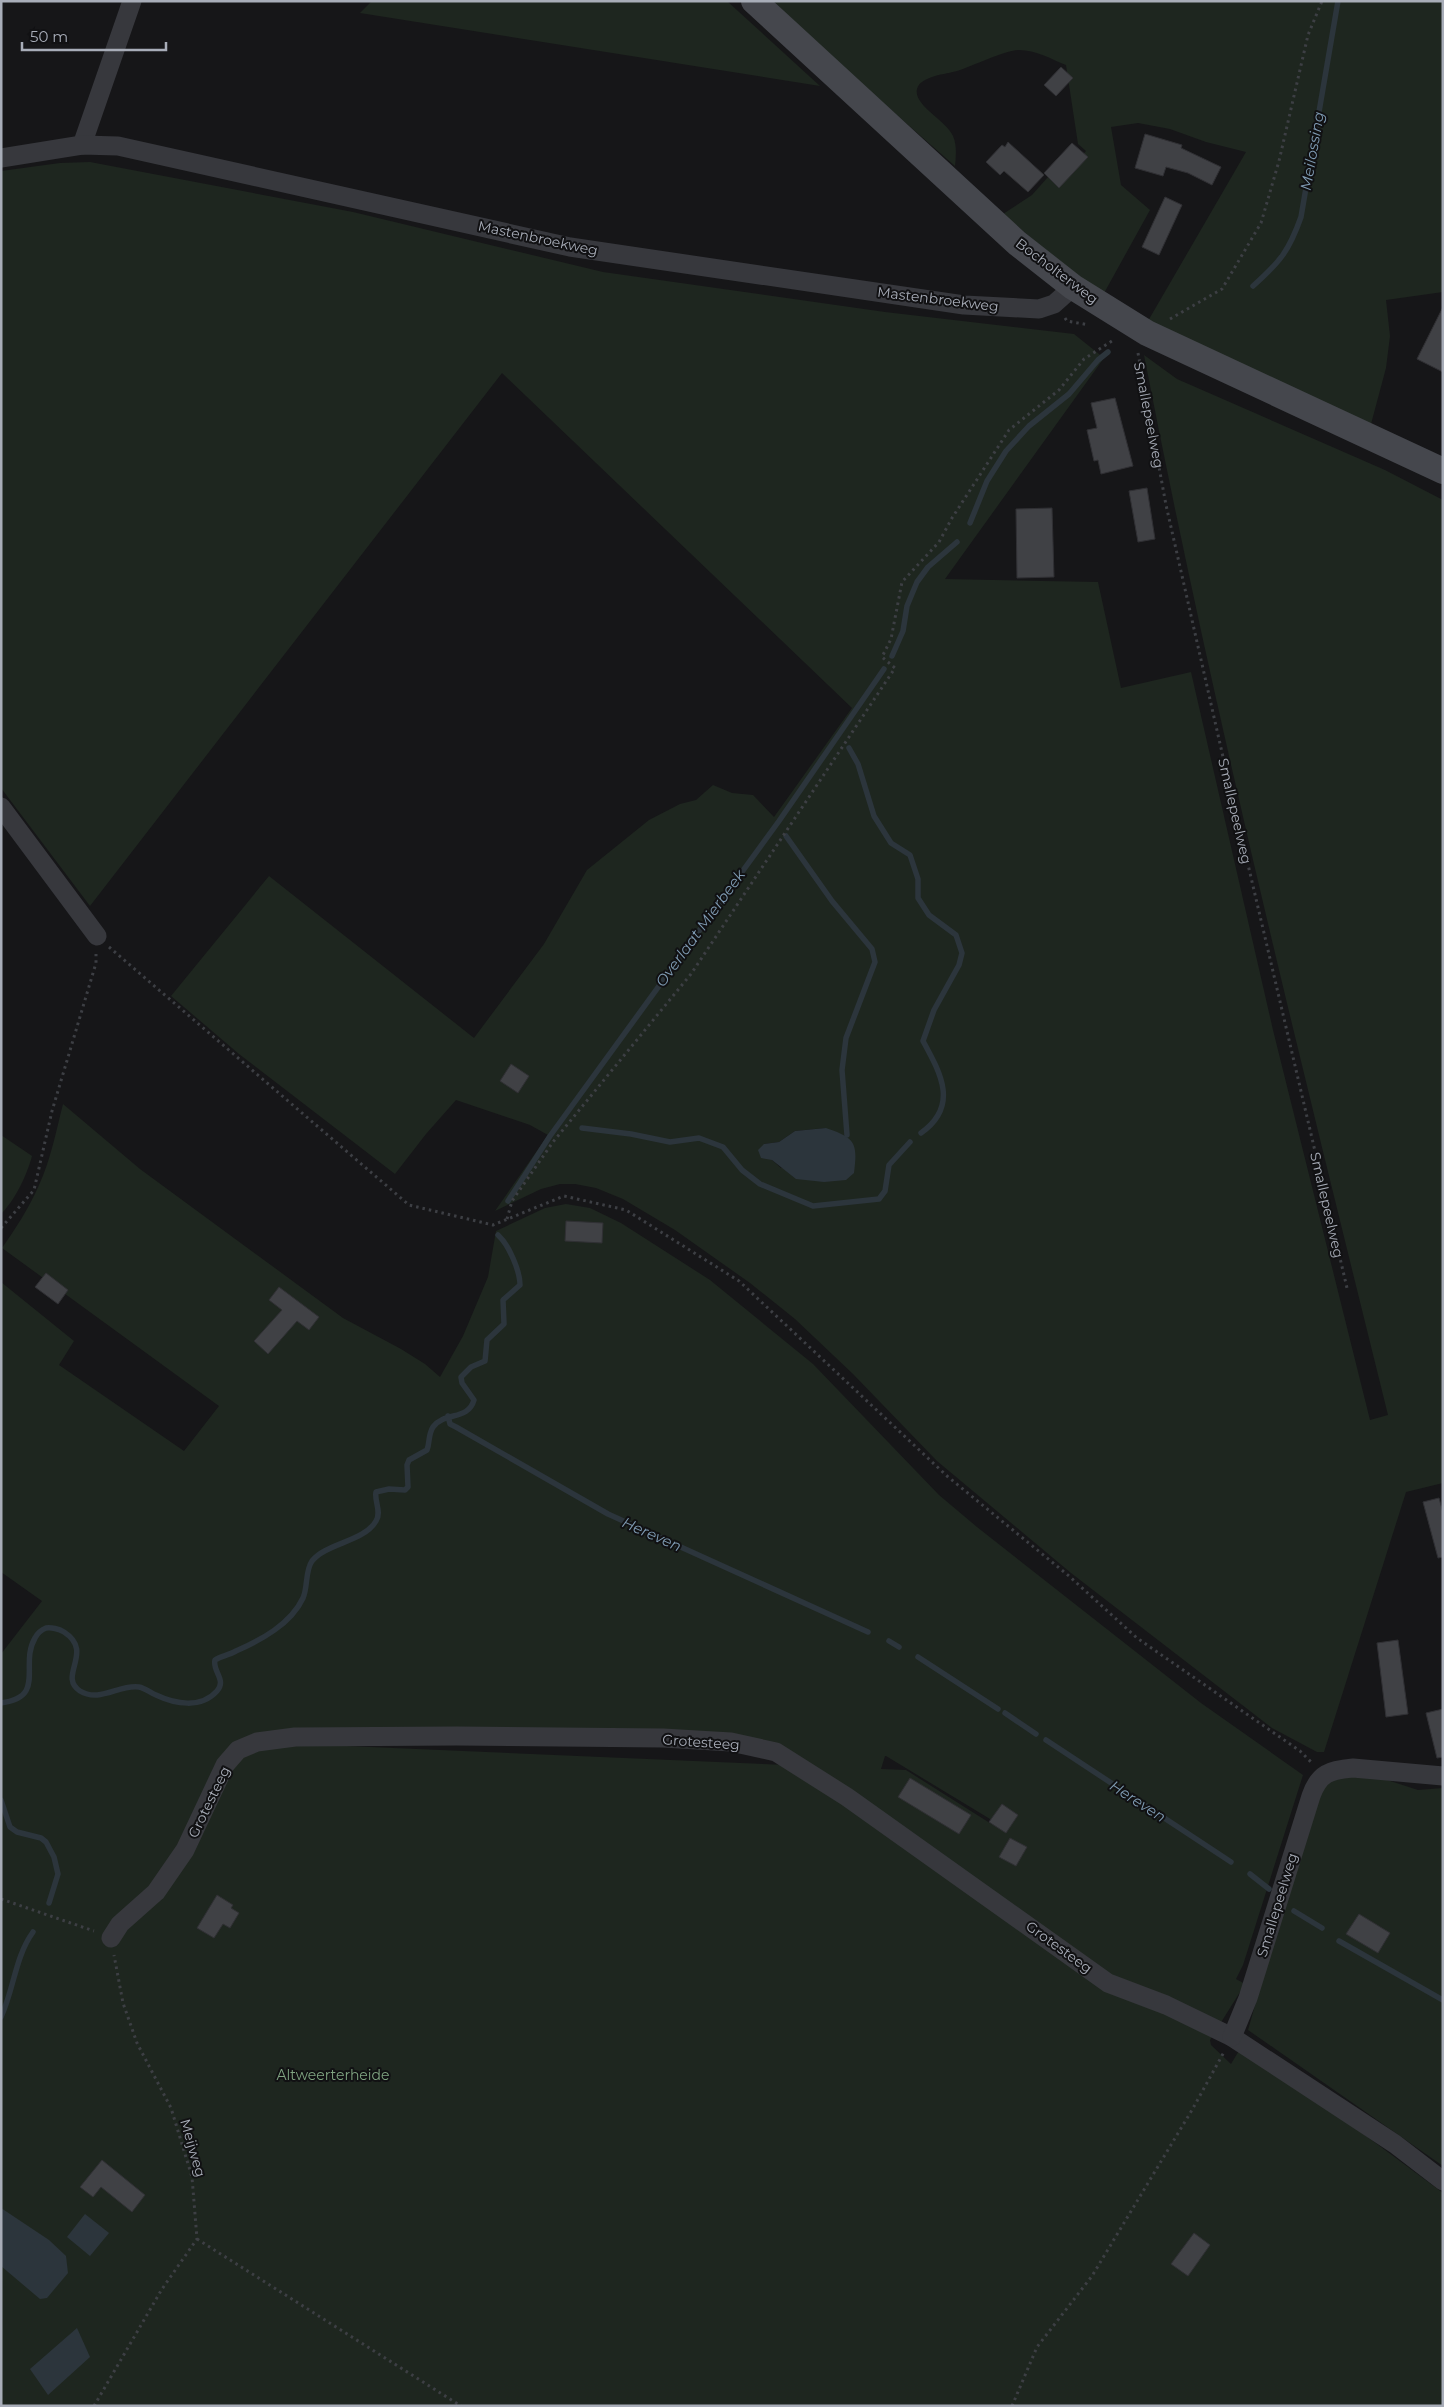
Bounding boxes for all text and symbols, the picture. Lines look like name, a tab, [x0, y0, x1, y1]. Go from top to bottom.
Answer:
scale bar	[22, 20, 166, 52]
text: 50 m	[30, 27, 68, 46]
water label: Meilossing	[1296, 110, 1328, 192]
street label: Mastenbroekweg	[476, 217, 600, 259]
street label: Bocholterweg	[1012, 234, 1102, 308]
street label: Mastenbroekweg	[876, 283, 1000, 315]
street label: Smallepeelweg	[1130, 360, 1168, 470]
street label: Smallepeelweg	[1214, 756, 1256, 866]
water label: Overlaat Mierbeek	[651, 865, 750, 990]
street label: Smallepeelweg	[1306, 1150, 1348, 1260]
water label: Hereven	[619, 1512, 685, 1556]
street label: Grotesteeg	[662, 1730, 740, 1754]
street label: Grotesteeg	[184, 1763, 234, 1841]
water label: Hereven	[1106, 1776, 1170, 1826]
street label: Smallepeelweg	[1253, 1851, 1301, 1959]
street label: Grotesteeg	[1022, 1917, 1096, 1977]
park label: Altweerterheide	[276, 2066, 390, 2084]
street label: Meijweg	[176, 2117, 210, 2179]

